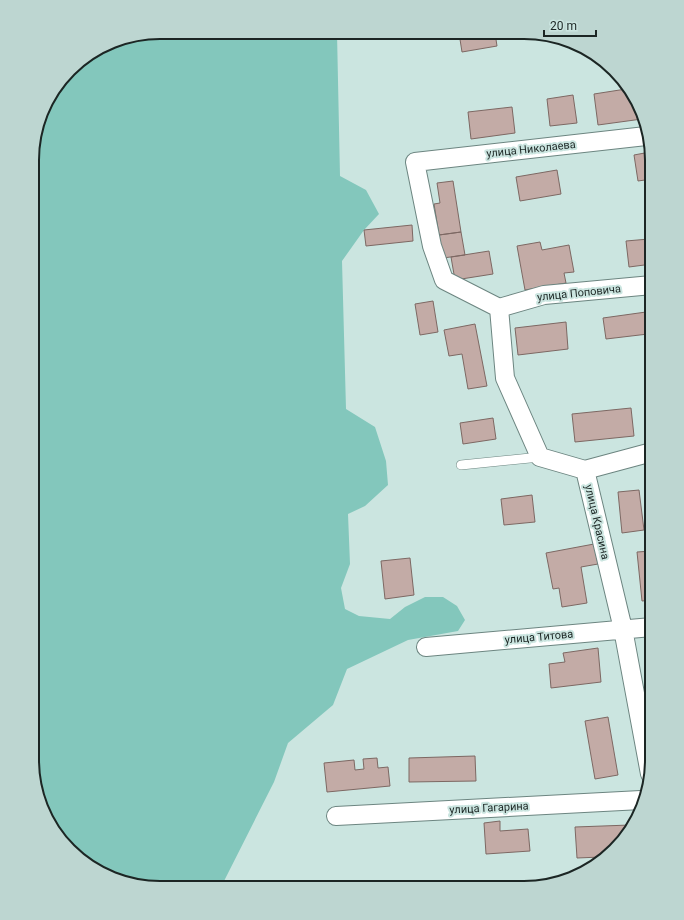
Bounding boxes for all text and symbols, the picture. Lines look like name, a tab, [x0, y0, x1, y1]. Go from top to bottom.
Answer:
scale bar	[544, 12, 596, 38]
text: 20 m	[550, 19, 577, 33]
street label: улица Николаева	[486, 138, 576, 160]
street label: улица Поповича	[536, 282, 622, 304]
street label: улица Красина	[582, 483, 612, 561]
street label: улица Титова	[504, 628, 574, 646]
street label: улица Гагарина	[449, 799, 529, 817]

